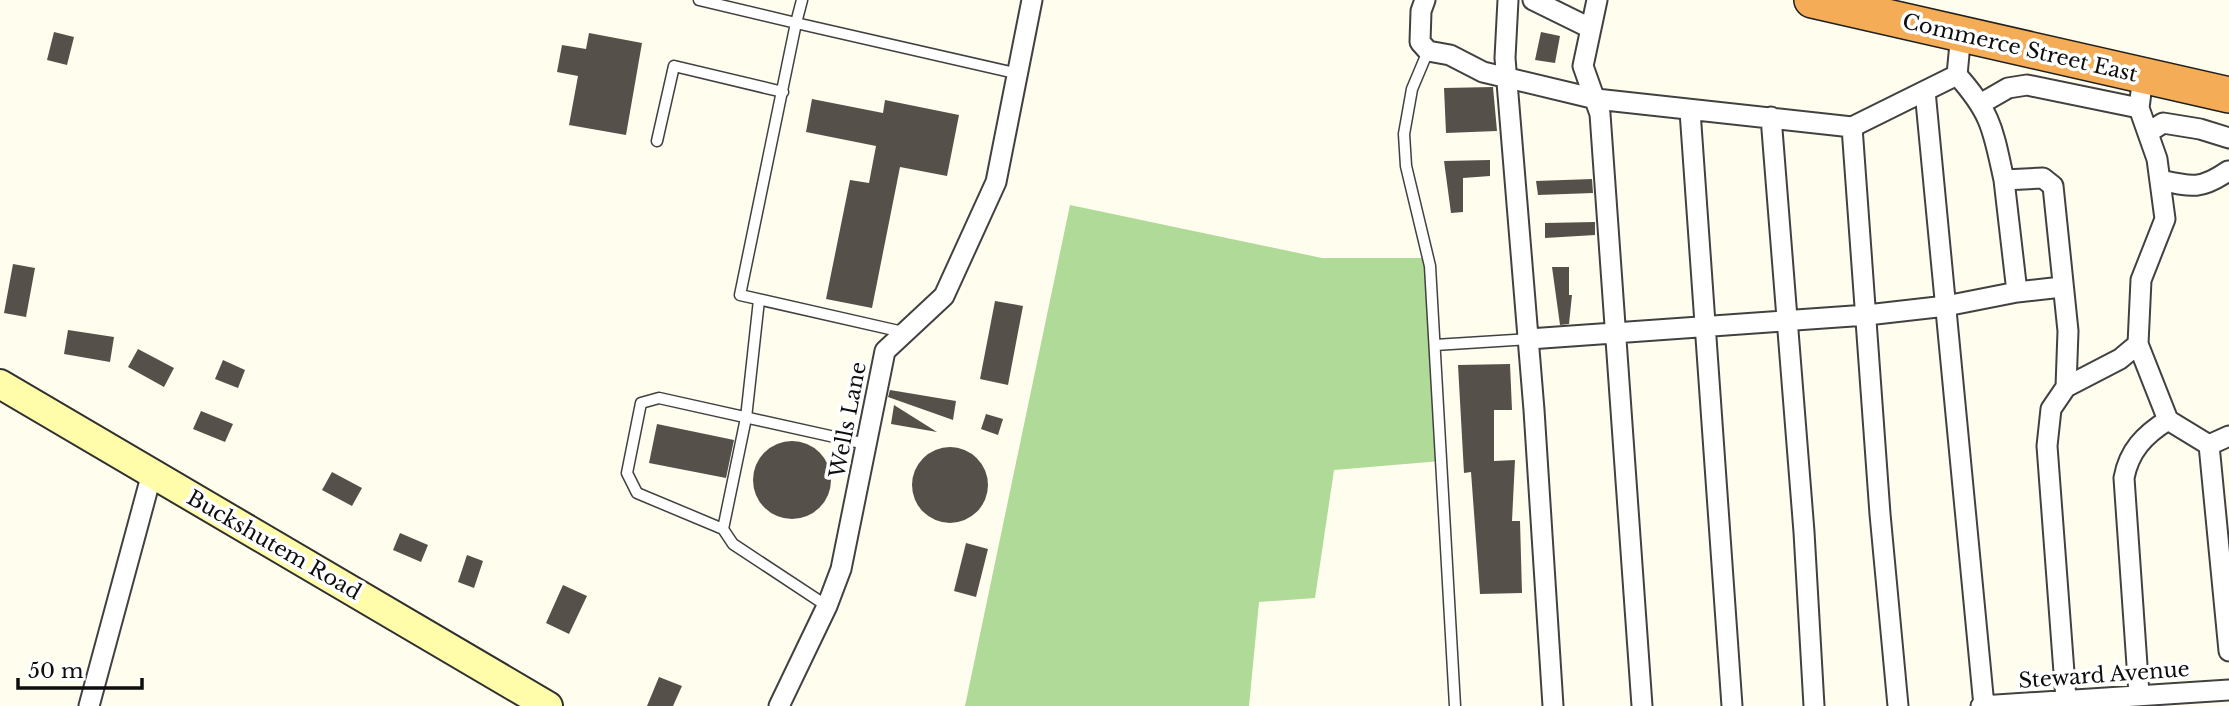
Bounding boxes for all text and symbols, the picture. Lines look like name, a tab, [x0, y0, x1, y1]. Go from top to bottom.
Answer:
street label: Commerce Street East	[1900, 8, 2140, 88]
street label: Wells Lane	[824, 360, 872, 481]
street label: Buckshutem Road	[182, 485, 366, 605]
scale bar	[18, 646, 142, 690]
street label: Steward Avenue	[2018, 656, 2190, 694]
text: 50 m	[28, 658, 84, 684]

